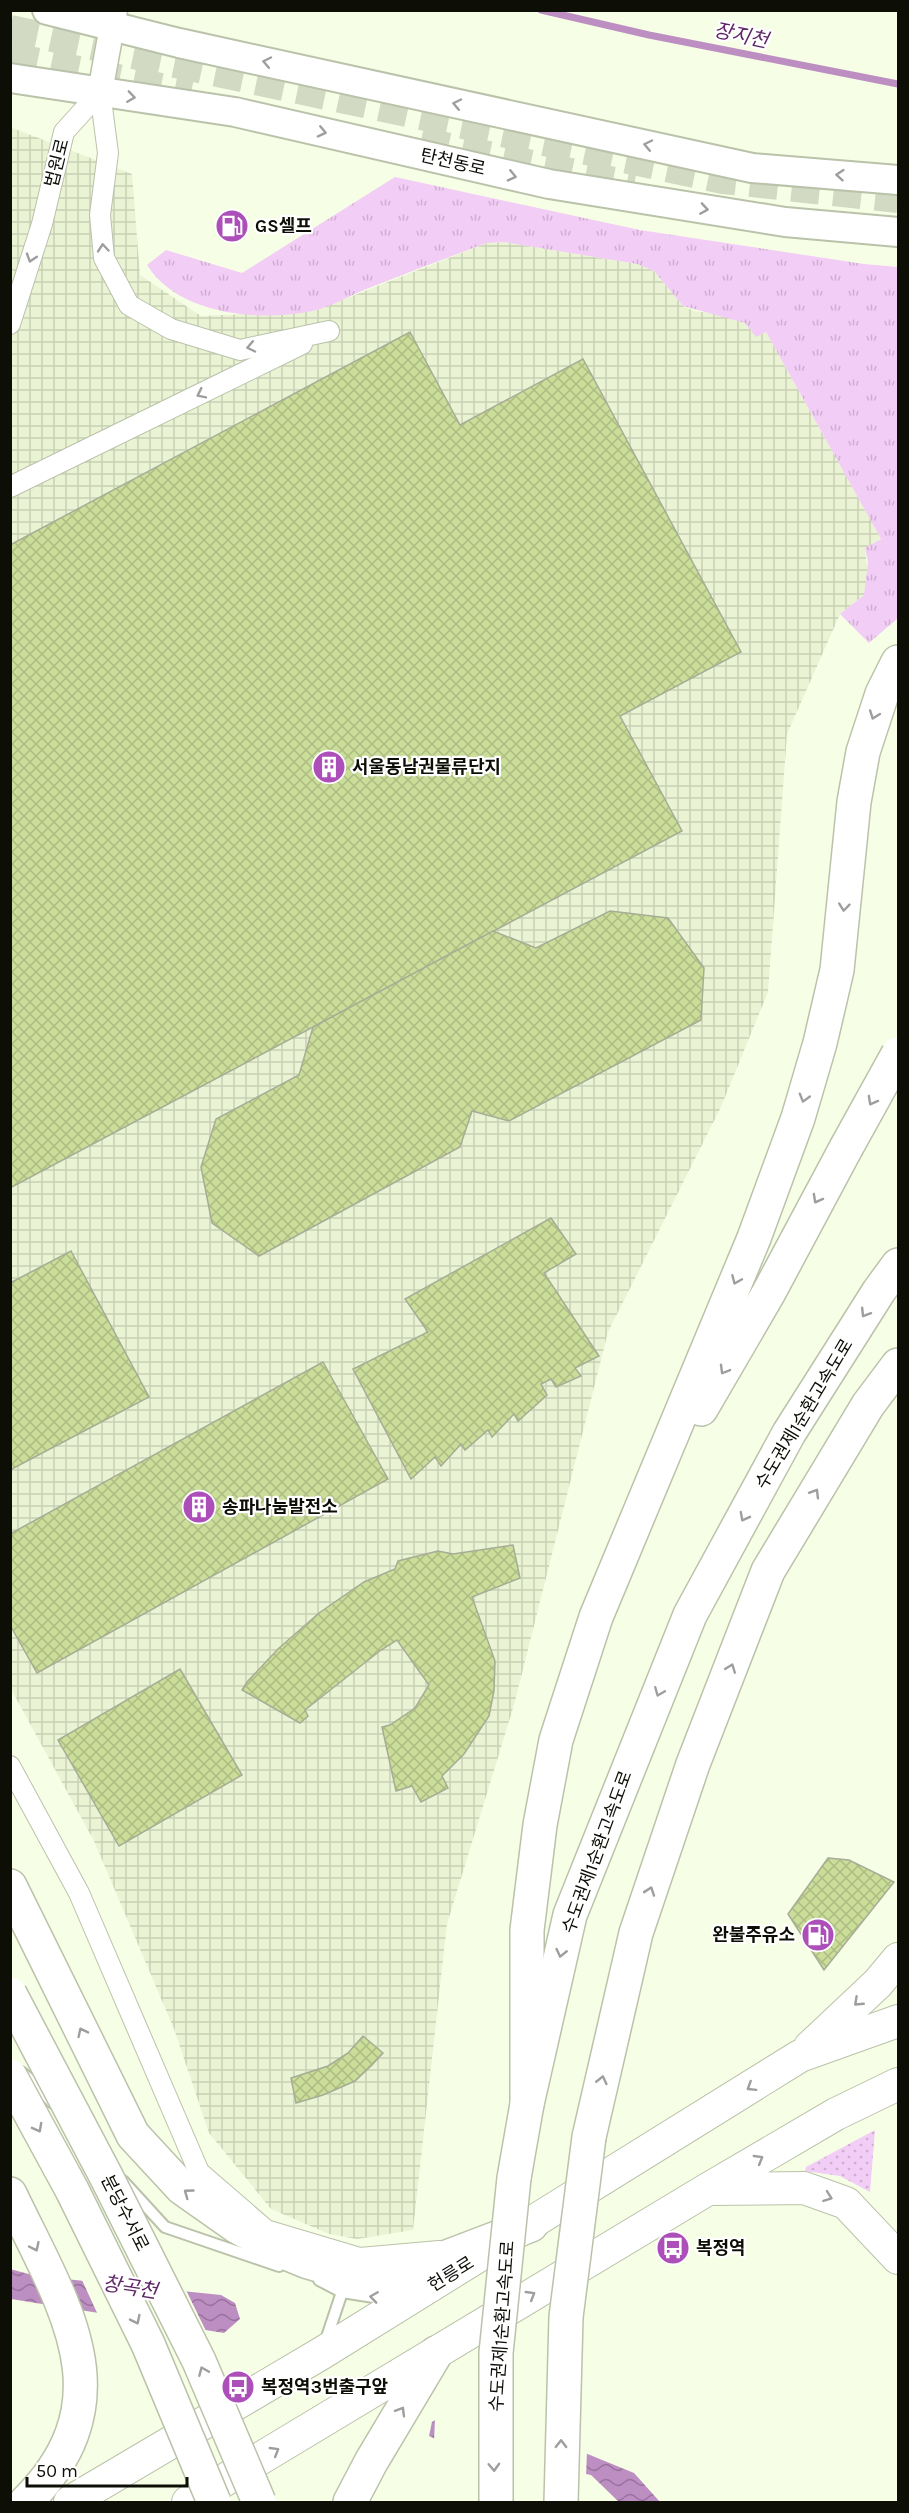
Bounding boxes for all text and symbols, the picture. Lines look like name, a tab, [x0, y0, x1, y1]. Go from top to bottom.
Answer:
water label: 장지천	[712, 19, 773, 53]
one-way arrow	[262, 56, 272, 69]
one-way arrow	[126, 90, 135, 102]
one-way arrow	[453, 98, 463, 111]
one-way arrow	[317, 124, 327, 137]
street label: 법원로	[40, 136, 74, 190]
one-way arrow	[643, 139, 653, 152]
street label: 탄천동로	[418, 144, 488, 180]
one-way arrow	[507, 168, 517, 181]
one-way arrow	[836, 169, 845, 182]
one-way arrow	[700, 203, 709, 215]
fuel station icon: GS셀프	[214, 208, 250, 244]
place label: GS셀프	[255, 215, 312, 237]
one-way arrow	[97, 244, 110, 253]
one-way arrow	[26, 252, 38, 263]
one-way arrow	[246, 340, 256, 353]
one-way arrow	[196, 386, 207, 398]
one-way arrow	[869, 710, 882, 720]
building icon: 서울동남권물류단지	[311, 749, 347, 785]
place label: 서울동남권물류단지	[352, 756, 501, 778]
one-way arrow	[838, 903, 851, 912]
one-way arrow	[799, 1092, 811, 1103]
one-way arrow	[868, 1095, 879, 1105]
one-way arrow	[813, 1193, 825, 1203]
one-way arrow	[731, 1274, 743, 1285]
one-way arrow	[861, 1306, 872, 1317]
street label: 수도권제1순환고속도로	[750, 1335, 858, 1493]
one-way arrow	[719, 1364, 731, 1374]
building icon: 송파나눔발전소	[181, 1489, 217, 1525]
one-way arrow	[808, 1489, 820, 1499]
place label: 송파나눔발전소	[222, 1496, 338, 1518]
one-way arrow	[740, 1510, 751, 1521]
one-way arrow	[723, 1663, 736, 1674]
one-way arrow	[654, 1686, 666, 1697]
street label: 수도권제1순환고속도로	[557, 1768, 637, 1936]
one-way arrow	[643, 1886, 655, 1897]
fuel station icon: 완불주유소	[800, 1917, 836, 1953]
place label: 완불주유소	[712, 1924, 795, 1946]
one-way arrow	[556, 1948, 569, 1958]
one-way arrow	[855, 1995, 865, 2006]
one-way arrow	[78, 2028, 90, 2039]
one-way arrow	[594, 2075, 607, 2085]
one-way arrow	[746, 2080, 757, 2091]
one-way arrow	[31, 2121, 42, 2132]
one-way arrow	[753, 2155, 763, 2166]
street label: 분당수서로	[96, 2171, 154, 2255]
one-way arrow	[184, 2189, 195, 2200]
one-way arrow	[822, 2190, 833, 2203]
bus stop icon: 복정역	[655, 2230, 691, 2266]
place label: 복정역	[696, 2237, 746, 2259]
street label: 수도권제1순환고속도로	[485, 2240, 519, 2412]
one-way arrow	[28, 2241, 40, 2252]
street label: 헌릉로	[424, 2252, 478, 2296]
water label: 창곡천	[101, 2272, 162, 2304]
one-way arrow	[525, 2291, 535, 2303]
one-way arrow	[369, 2292, 378, 2304]
one-way arrow	[129, 2314, 141, 2325]
one-way arrow	[199, 2366, 211, 2377]
bus stop icon: 복정역3번출구앞	[220, 2369, 256, 2405]
place label: 복정역3번출구앞	[261, 2376, 389, 2398]
one-way arrow	[394, 2407, 406, 2417]
one-way arrow	[555, 2440, 567, 2449]
one-way arrow	[269, 2446, 279, 2458]
scale bar	[27, 2450, 188, 2488]
text: 50 m	[36, 2460, 78, 2482]
one-way arrow	[488, 2462, 501, 2471]

